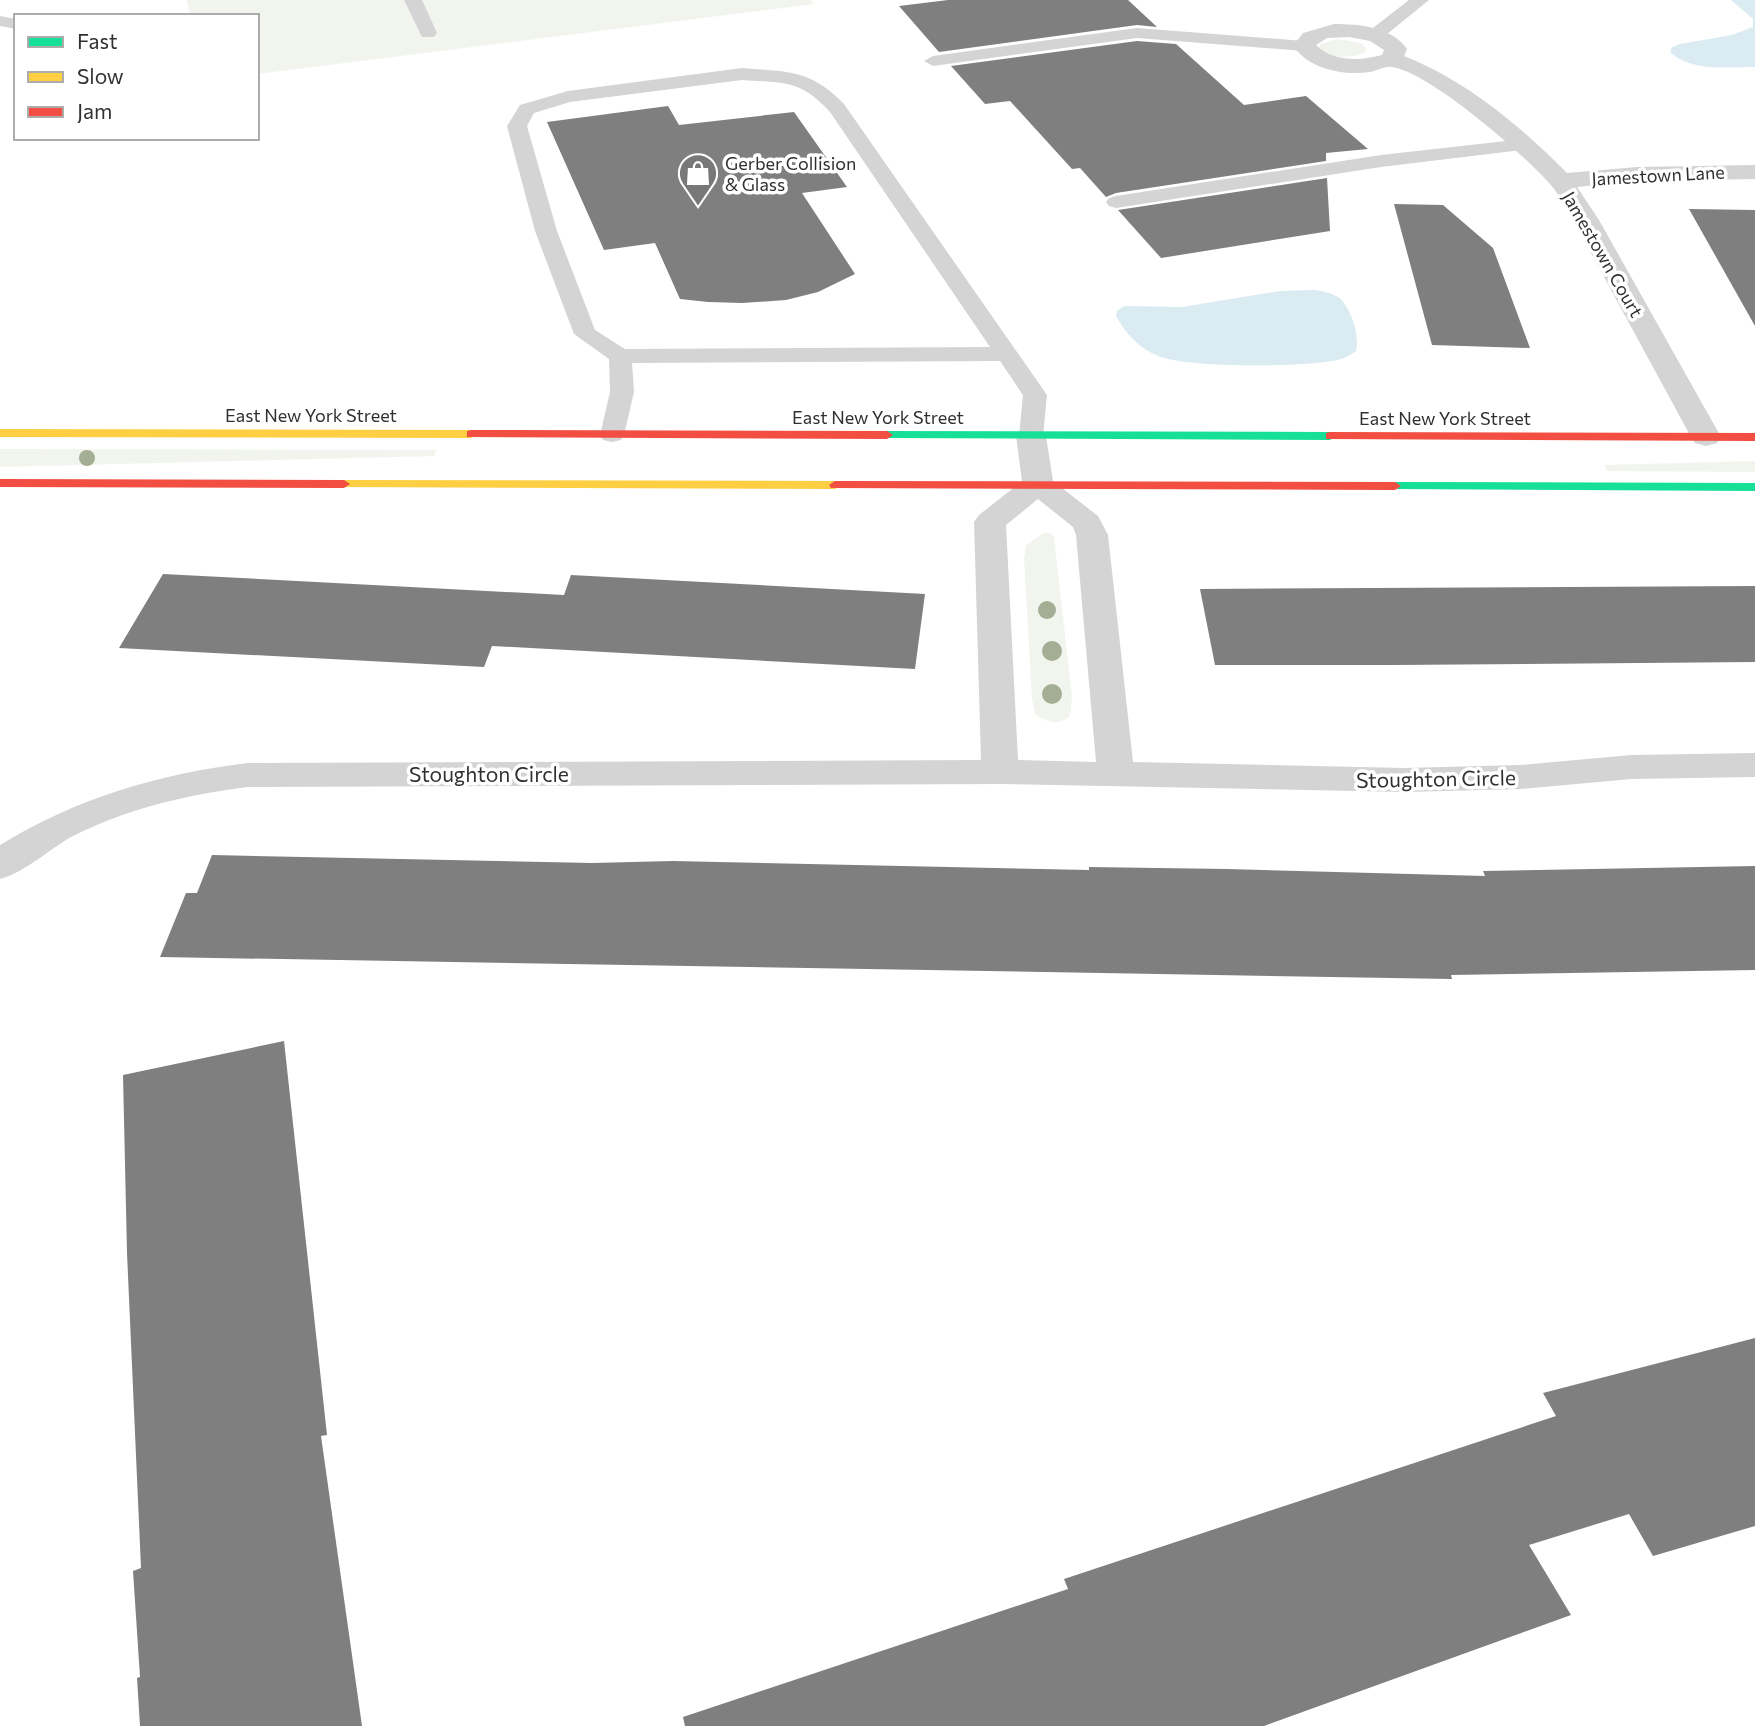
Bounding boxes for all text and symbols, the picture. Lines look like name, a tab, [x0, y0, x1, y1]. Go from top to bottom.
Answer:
legend	[14, 14, 259, 140]
text: Fast	[77, 28, 118, 53]
text: Slow	[77, 63, 124, 88]
text: Jam	[77, 98, 112, 123]
shop icon: Gerber Collision & Glass	[677, 152, 719, 207]
place label: Gerber Collision & Glass	[725, 152, 856, 195]
street label: Jamestown Lane	[1591, 161, 1725, 189]
street label: Jamestown Court	[1558, 187, 1648, 321]
street label: East New York Street	[225, 404, 397, 426]
street label: East New York Street	[792, 406, 964, 428]
street label: East New York Street	[1359, 407, 1531, 429]
street label: Stoughton Circle	[409, 761, 569, 786]
street label: Stoughton Circle	[1356, 764, 1516, 792]

